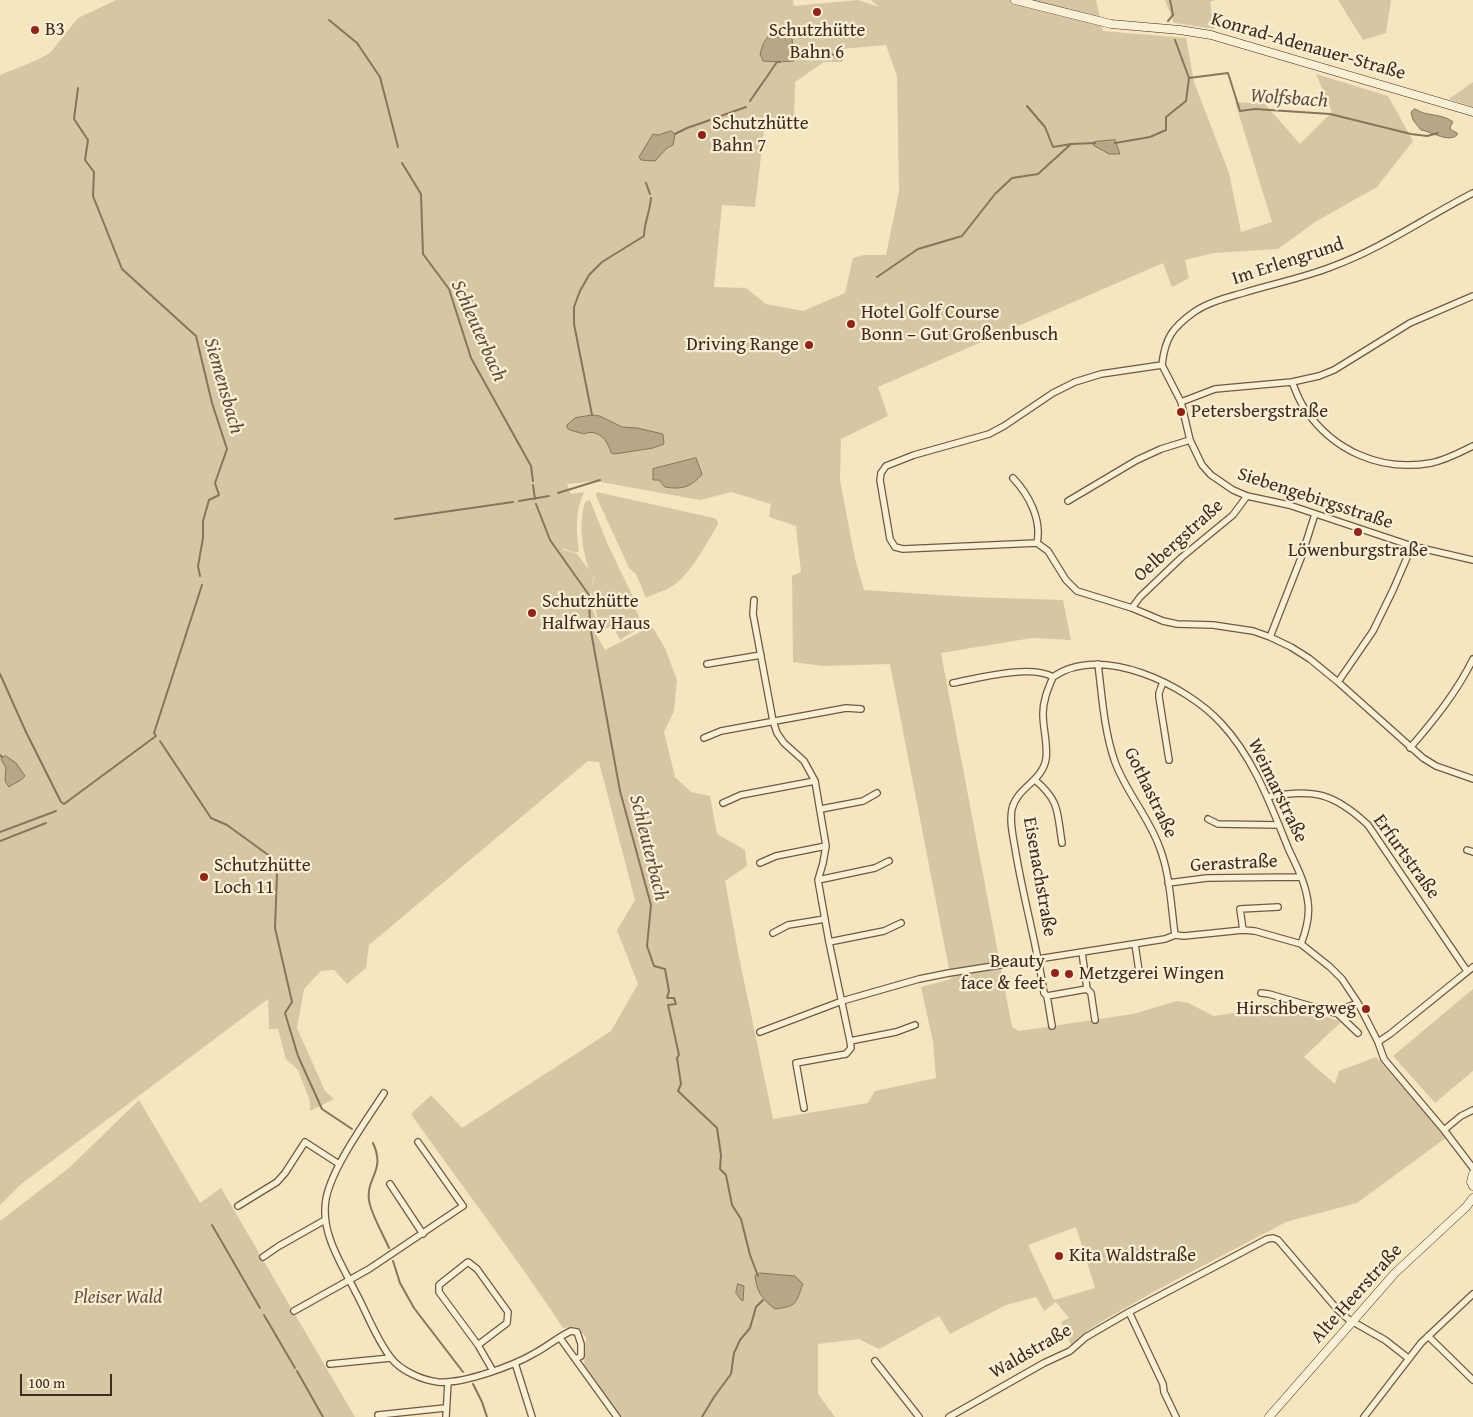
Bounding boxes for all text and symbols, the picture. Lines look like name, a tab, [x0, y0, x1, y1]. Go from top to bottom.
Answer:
marker: Schutzhütte Bahn 6	[811, 6, 823, 18]
street label: Konrad-Adenauer-Straße	[1208, 8, 1408, 86]
place label: B3	[45, 19, 65, 41]
place label: Schutzhütte Bahn 6	[769, 20, 865, 64]
marker: B3	[29, 24, 41, 36]
water label: Wolfsbach	[1249, 84, 1329, 114]
place label: Schutzhütte Bahn 7	[712, 113, 809, 157]
marker: Schutzhütte Bahn 7	[696, 129, 708, 141]
street label: Im Erlengrund	[1229, 233, 1347, 291]
water label: Schleuterbach	[445, 277, 511, 385]
place label: Hotel Golf Course Bonn – Gut Großenbusch	[861, 302, 1058, 346]
marker: Hotel Golf Course Bonn – Gut Großenbusch	[845, 318, 857, 330]
place label: Driving Range	[686, 334, 799, 356]
water label: Siemensbach	[198, 335, 248, 437]
marker: Driving Range	[803, 339, 815, 351]
place label: Petersbergstraße	[1191, 401, 1328, 423]
marker: Petersbergstraße	[1175, 406, 1187, 418]
street label: Siebengebirgsstraße	[1234, 463, 1396, 535]
street label: Oelbergstraße	[1129, 495, 1229, 587]
marker: Löwenburgstraße	[1352, 526, 1364, 538]
place label: Löwenburgstraße	[1288, 540, 1428, 562]
place label: Schutzhütte Halfway Haus	[542, 591, 650, 635]
marker: Schutzhütte Halfway Haus	[526, 607, 538, 619]
street label: Weimarstraße	[1242, 735, 1312, 847]
street label: Gothastraße	[1118, 744, 1182, 842]
water label: Schleuterbach	[623, 792, 673, 904]
street label: Erfurtstraße	[1368, 810, 1444, 904]
street label: Eisenachstraße	[1017, 816, 1061, 938]
street label: Gerastraße	[1190, 850, 1278, 878]
place label: Schutzhütte Loch 11	[214, 855, 311, 899]
marker: Schutzhütte Loch 11	[198, 871, 210, 883]
place label: Beauty face & feet	[961, 951, 1045, 995]
place label: Metzgerei Wingen	[1079, 963, 1224, 985]
marker: Beauty face & feet	[1049, 967, 1061, 979]
marker: Metzgerei Wingen	[1063, 968, 1075, 980]
place label: Hirschbergweg	[1236, 998, 1356, 1020]
marker: Hirschbergweg	[1360, 1003, 1372, 1015]
street label: Alte Heerstraße	[1306, 1240, 1408, 1348]
place label: Kita Waldstraße	[1069, 1245, 1196, 1267]
marker: Kita Waldstraße	[1053, 1250, 1065, 1262]
park label: Pleiser Wald	[74, 1287, 162, 1309]
street label: Waldstraße	[986, 1319, 1076, 1385]
scale bar	[22, 1364, 115, 1396]
text: 100 m	[28, 1372, 65, 1393]

